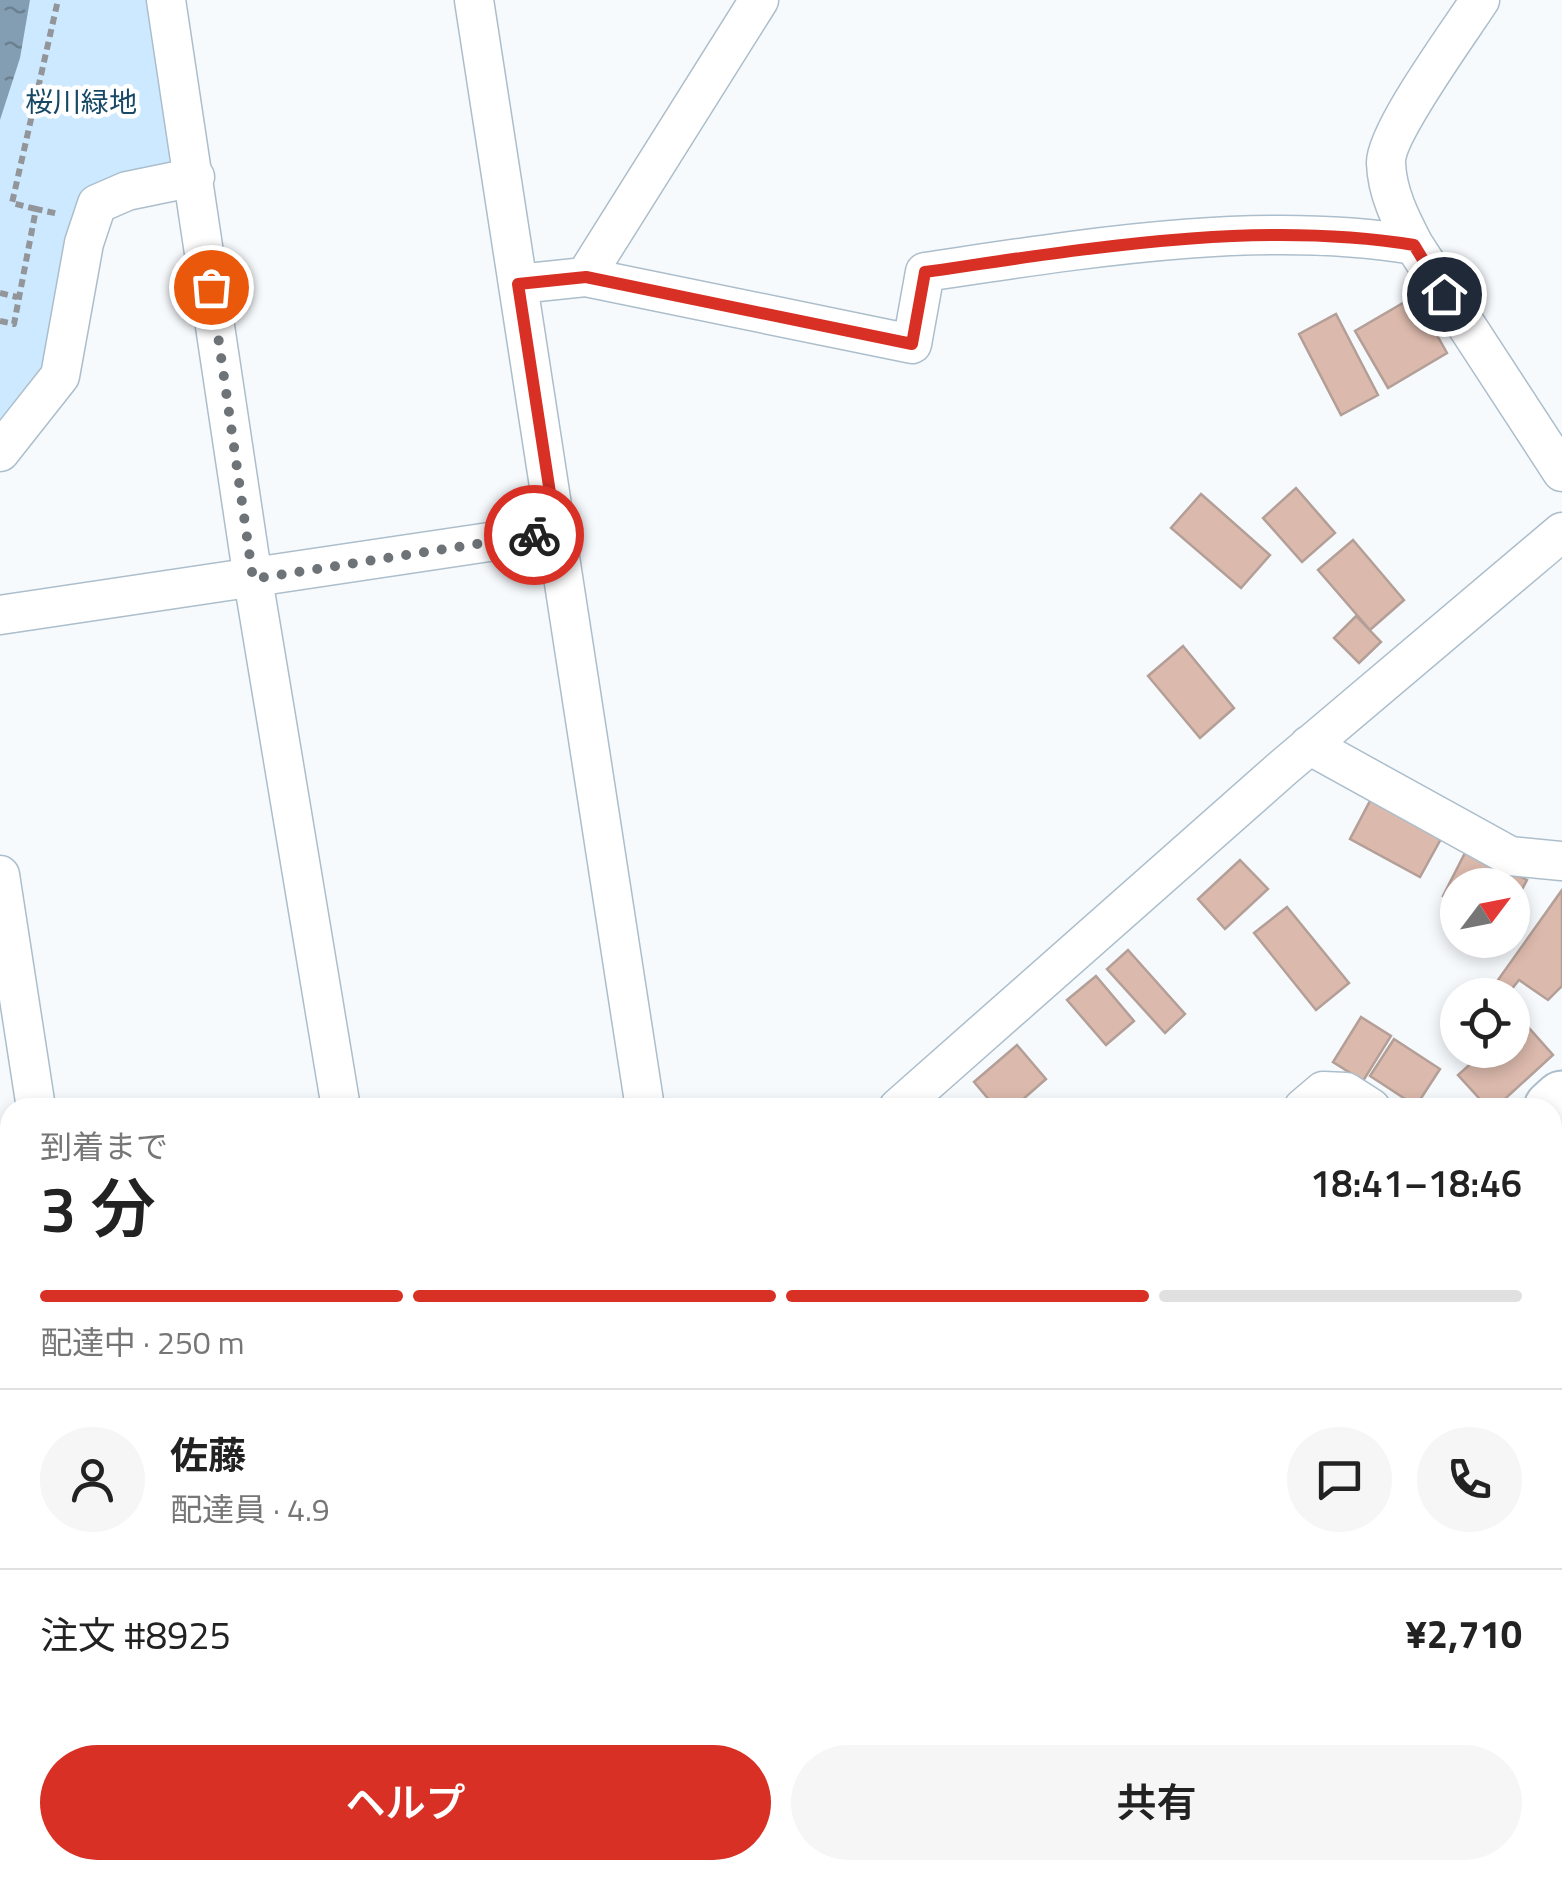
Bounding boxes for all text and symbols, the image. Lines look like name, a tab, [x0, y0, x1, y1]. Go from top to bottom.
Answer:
park label: 桜川緑地	[25, 80, 137, 123]
pin	[169, 245, 254, 330]
pin	[1402, 252, 1487, 337]
icon: bag	[184, 260, 239, 315]
icon: home	[1417, 267, 1472, 322]
courier	[484, 485, 584, 585]
icon: bike	[507, 508, 562, 563]
north arrow	[1440, 868, 1530, 958]
map controls	[1440, 868, 1530, 1068]
button: locate	[1440, 978, 1530, 1068]
text: 到着まで	[40, 1122, 168, 1170]
text: 18:41–18:46	[1310, 1154, 1522, 1212]
text: 3 分	[40, 1158, 156, 1257]
text: 配達中 · 250 m	[40, 1318, 245, 1366]
text: 佐藤	[170, 1426, 246, 1484]
button: person	[40, 1427, 145, 1532]
button: chat	[1287, 1427, 1392, 1532]
button: phone	[1417, 1427, 1522, 1532]
text: 配達員 · 4.9	[170, 1485, 330, 1533]
text: ¥2,710	[1406, 1605, 1522, 1663]
text: 注文 #8925	[40, 1606, 231, 1664]
button: ヘルプ	[40, 1745, 771, 1860]
button: 共有	[791, 1745, 1522, 1860]

